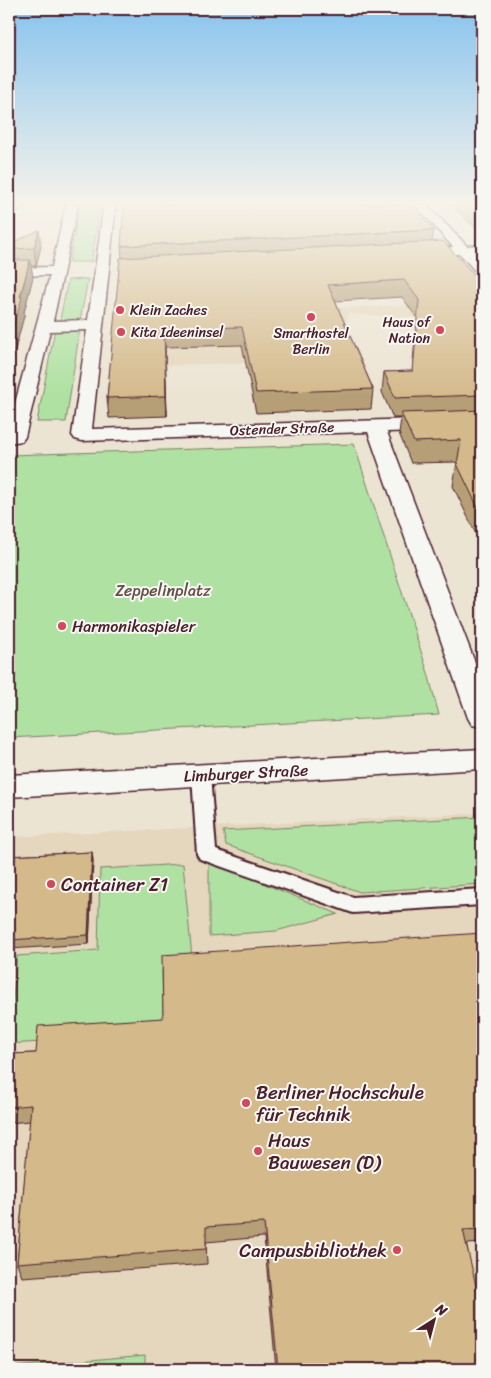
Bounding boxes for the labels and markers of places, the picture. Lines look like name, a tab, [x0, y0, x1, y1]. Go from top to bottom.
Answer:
place label: Klein Zaches	[130, 298, 208, 323]
marker: Klein Zaches	[114, 304, 126, 316]
place label: Haus of Nation	[382, 310, 432, 351]
marker: Smarthostel Berlin	[305, 311, 317, 323]
place label: Kita Ideeninsel	[131, 320, 224, 345]
place label: Smarthostel Berlin	[273, 321, 350, 362]
marker: Haus of Nation	[434, 324, 446, 336]
marker: Kita Ideeninsel	[115, 326, 127, 338]
place label: Harmonikaspieler	[72, 612, 197, 641]
marker: Harmonikaspieler	[56, 620, 68, 632]
place label: Container Z1	[61, 868, 168, 901]
marker: Container Z1	[45, 878, 57, 890]
place label: Berliner Hochschule für Technik	[256, 1076, 424, 1131]
marker: Berliner Hochschule für Technik	[240, 1097, 252, 1109]
place label: Haus Bauwesen (D)	[268, 1124, 382, 1179]
marker: Haus Bauwesen (D)	[252, 1145, 264, 1157]
place label: Campusbibliothek	[239, 1234, 387, 1267]
marker: Campusbibliothek	[391, 1244, 403, 1256]

